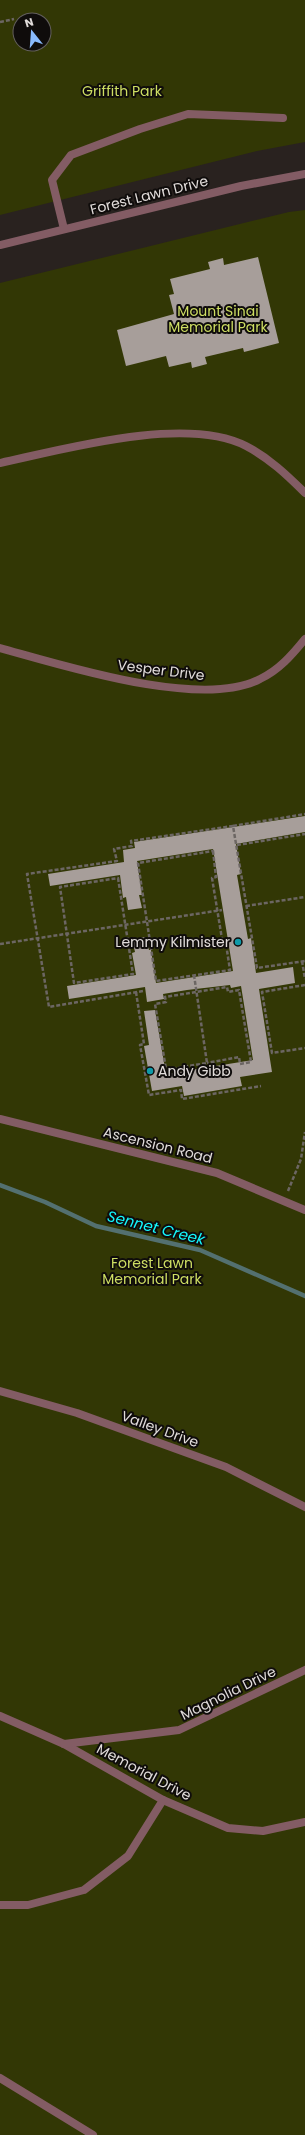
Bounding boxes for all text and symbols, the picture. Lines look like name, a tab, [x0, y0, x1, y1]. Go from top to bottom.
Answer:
north arrow	[12, 12, 52, 52]
text: N	[23, 14, 35, 31]
park label: Griffith Park	[82, 81, 163, 101]
street label: Forest Lawn Drive	[88, 171, 210, 219]
park label: Mount Sinai Memorial Park	[168, 301, 268, 337]
street label: Vesper Drive	[116, 655, 206, 685]
place label: Lemmy Kilmister	[115, 932, 230, 952]
marker: Lemmy Kilmister	[233, 937, 243, 947]
place label: Andy Gibb	[158, 1061, 231, 1081]
marker: Andy Gibb	[145, 1066, 155, 1076]
street label: Ascension Road	[101, 1122, 215, 1168]
water label: Sennet Creek	[105, 1205, 208, 1250]
park label: Forest Lawn Memorial Park	[102, 1253, 202, 1289]
street label: Valley Drive	[118, 1406, 202, 1452]
street label: Magnolia Drive	[177, 1661, 279, 1725]
street label: Memorial Drive	[93, 1739, 195, 1806]

